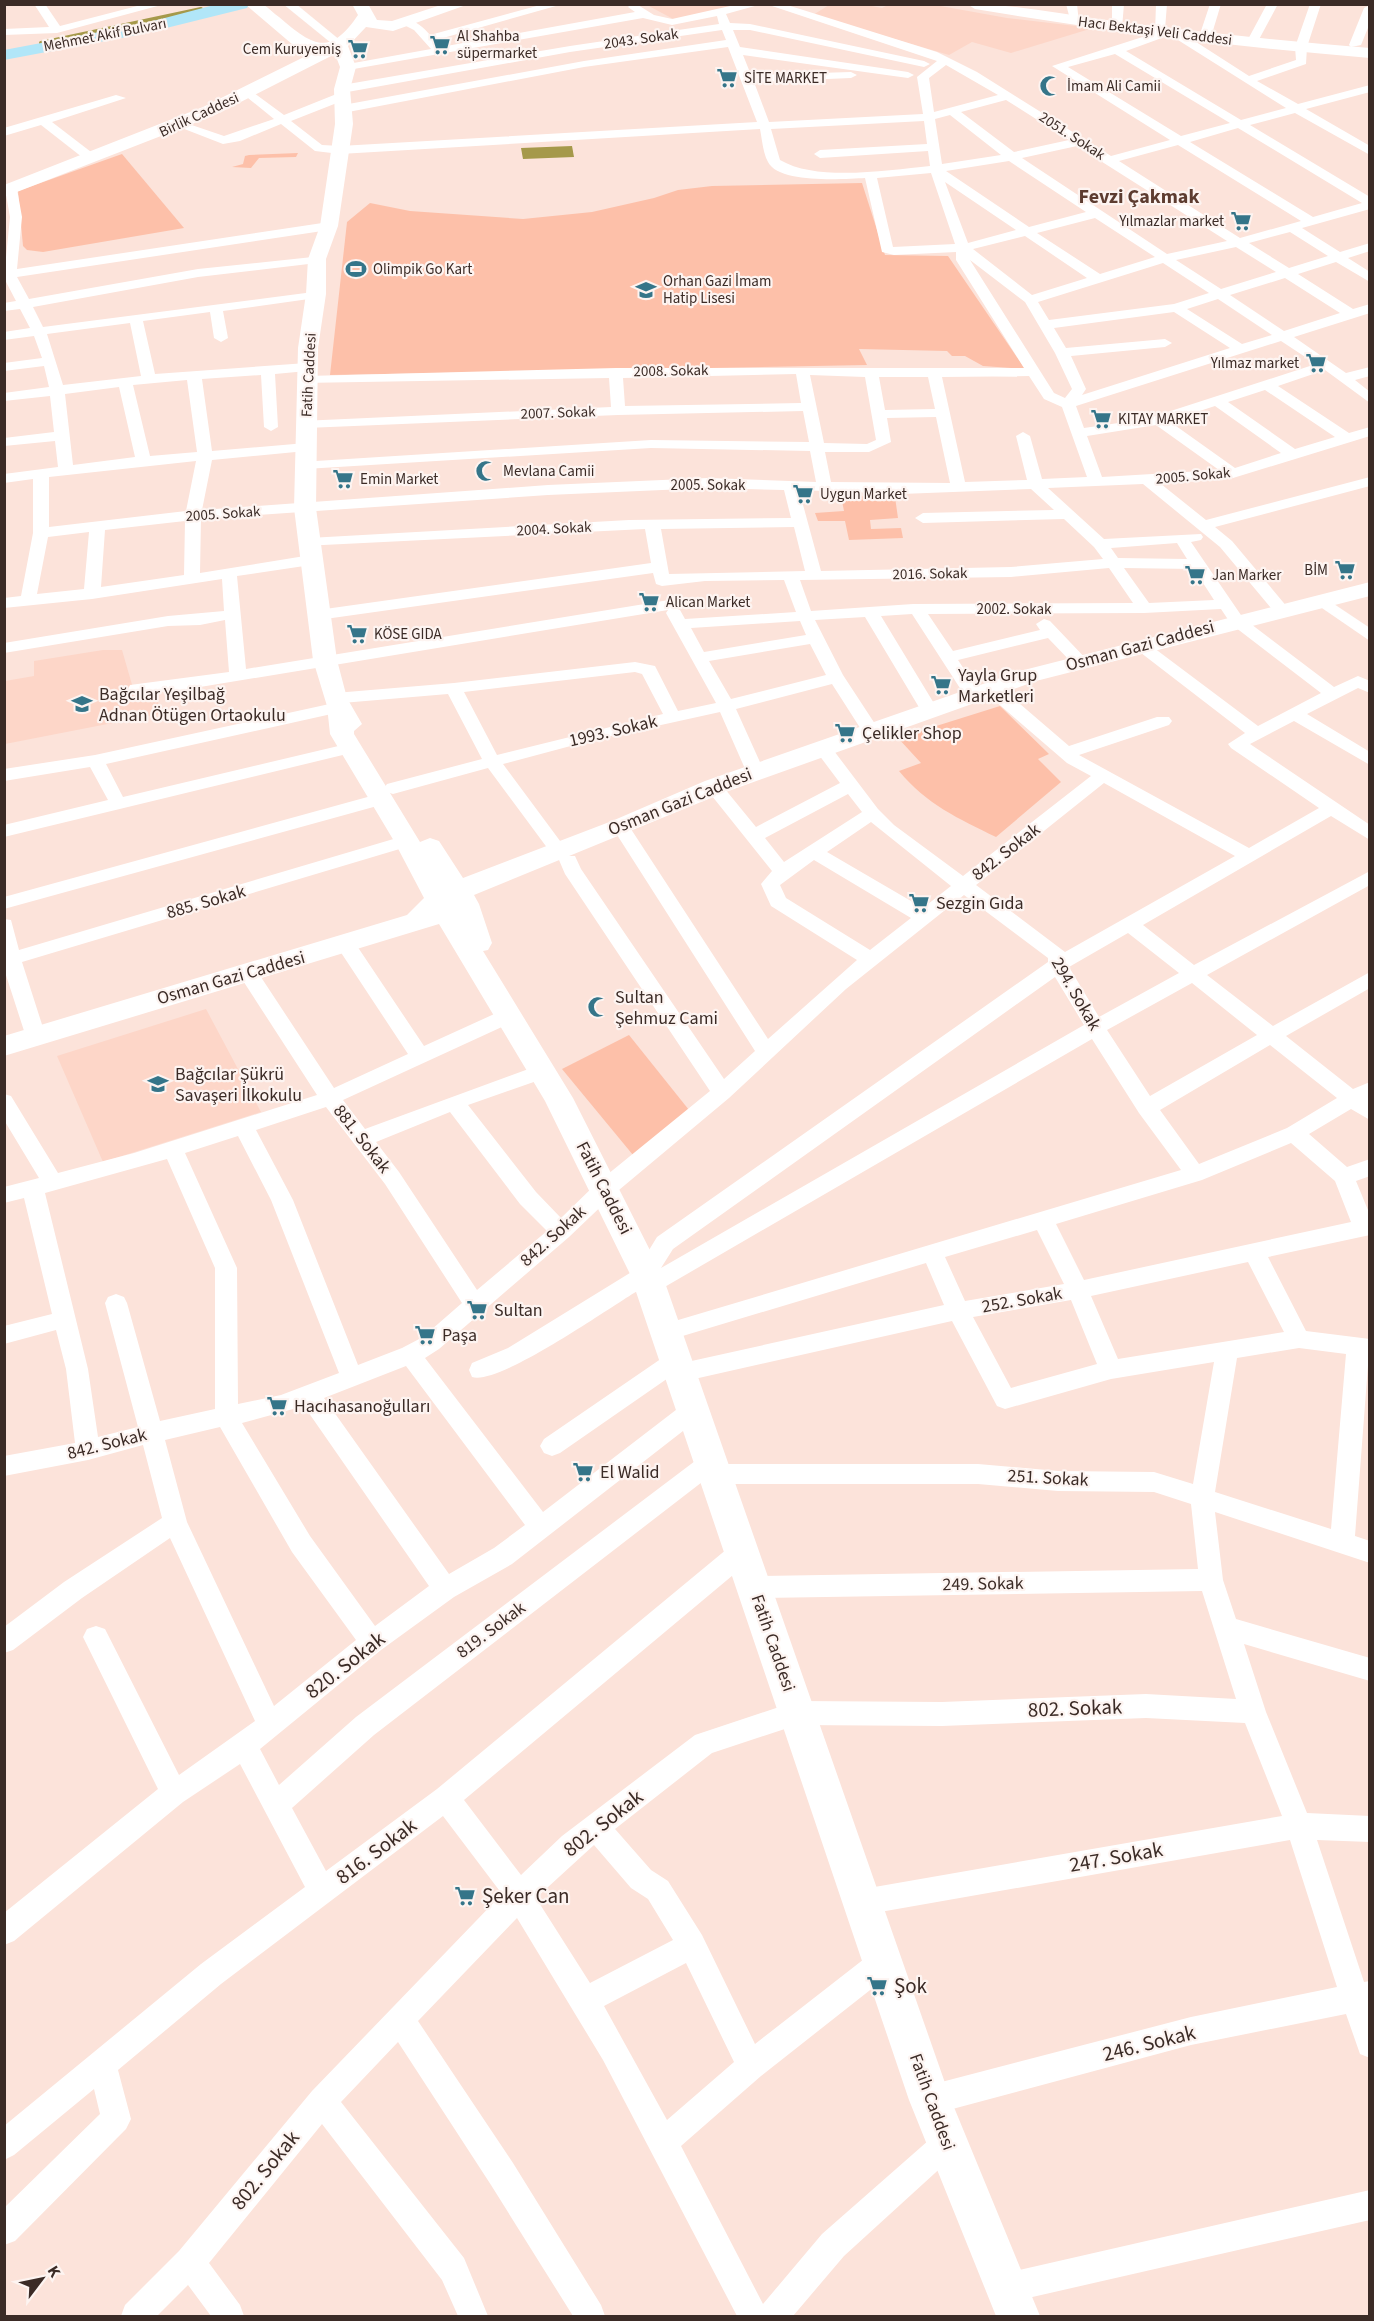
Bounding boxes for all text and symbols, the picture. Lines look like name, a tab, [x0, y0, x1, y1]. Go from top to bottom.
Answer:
street label: Hacı Bektaşi Veli Caddesi	[1077, 11, 1233, 51]
street label: Mehmet Akif Bulvarı	[42, 13, 168, 57]
street label: 2043. Sokak	[602, 23, 680, 55]
place label: Al Shahba süpermarket	[457, 26, 537, 64]
supermarket icon: Al Shahba süpermarket	[428, 33, 452, 57]
supermarket icon: Cem Kuruyemiş	[346, 37, 370, 61]
place label: Cem Kuruyemiş	[243, 39, 341, 60]
supermarket icon: SİTE MARKET	[715, 66, 739, 90]
place label: SİTE MARKET	[744, 68, 827, 89]
mosque icon: İmam Ali Camii	[1038, 74, 1062, 98]
place label: İmam Ali Camii	[1067, 76, 1161, 97]
street label: Birlik Caddesi	[156, 87, 242, 143]
street label: 2051. Sokak	[1035, 107, 1110, 166]
district label: Fevzi Çakmak	[1079, 183, 1199, 211]
supermarket icon: Yılmazlar market	[1229, 209, 1253, 233]
place label: Yılmazlar market	[1118, 211, 1224, 232]
sports icon: Olimpik Go Kart	[344, 257, 368, 281]
place label: Olimpik Go Kart	[373, 259, 472, 280]
place label: Orhan Gazi İmam Hatip Lisesi	[663, 271, 771, 309]
school or university icon: Orhan Gazi İmam Hatip Lisesi	[634, 278, 658, 302]
street label: Fatih Caddesi	[296, 332, 322, 418]
supermarket icon: Yılmaz market	[1304, 351, 1328, 375]
place label: Yılmaz market	[1210, 353, 1299, 374]
street label: 2008. Sokak	[633, 360, 709, 382]
street label: 2007. Sokak	[520, 401, 596, 425]
supermarket icon: KITAY MARKET	[1089, 407, 1113, 431]
place label: KITAY MARKET	[1118, 409, 1208, 430]
mosque icon: Mevlana Camii	[474, 459, 498, 483]
place label: Mevlana Camii	[503, 461, 595, 482]
street label: 2005. Sokak	[1155, 462, 1232, 490]
supermarket icon: Emin Market	[331, 467, 355, 491]
place label: Emin Market	[360, 469, 438, 490]
street label: 2005. Sokak	[671, 475, 746, 496]
supermarket icon: Uygun Market	[791, 482, 815, 506]
place label: Uygun Market	[820, 484, 907, 505]
street label: 2005. Sokak	[185, 501, 262, 527]
street label: 2004. Sokak	[516, 517, 593, 541]
supermarket icon: BİM	[1333, 558, 1357, 582]
place label: BİM	[1304, 560, 1328, 581]
street label: 2016. Sokak	[892, 563, 968, 585]
supermarket icon: Jan Marker	[1183, 563, 1207, 587]
place label: Jan Marker	[1212, 565, 1282, 586]
supermarket icon: Alican Market	[637, 590, 661, 614]
place label: Alican Market	[666, 592, 750, 613]
street label: 2002. Sokak	[977, 599, 1052, 620]
street label: Osman Gazi Caddesi	[1063, 614, 1217, 678]
supermarket icon: KÖSE GIDA	[345, 622, 369, 646]
place label: KÖSE GIDA	[374, 624, 443, 645]
place label: Yayla Grup Marketleri	[957, 663, 1037, 709]
supermarket icon: Yayla Grup Marketleri	[929, 673, 953, 697]
place label: Bağcılar Yeşilbağ Adnan Ötügen Ortaokulu	[99, 682, 286, 728]
school or university icon: Bağcılar Yeşilbağ Adnan Ötügen Ortaokulu	[70, 692, 94, 716]
street label: 1993. Sokak	[566, 709, 660, 753]
supermarket icon: Çelikler Shop	[833, 721, 857, 745]
place label: Çelikler Shop	[862, 721, 962, 746]
street label: Osman Gazi Caddesi	[604, 762, 756, 842]
street label: 842. Sokak	[966, 817, 1046, 887]
street label: 885. Sokak	[164, 879, 248, 925]
supermarket icon: Sezgin Gıda	[907, 891, 931, 915]
place label: Sezgin Gıda	[936, 891, 1024, 916]
street label: Osman Gazi Caddesi	[154, 945, 308, 1011]
street label: 294. Sokak	[1045, 953, 1107, 1035]
place label: Sultan Şehmuz Cami	[615, 985, 718, 1031]
mosque icon: Sultan Şehmuz Cami	[586, 995, 610, 1019]
place label: Bağcılar Şükrü Savaşeri İlkokulu	[175, 1062, 302, 1108]
school or university icon: Bağcılar Şükrü Savaşeri İlkokulu	[146, 1072, 170, 1096]
street label: 881. Sokak	[327, 1099, 397, 1179]
street label: Fatih Caddesi	[570, 1137, 638, 1239]
street label: 842. Sokak	[515, 1200, 592, 1272]
street label: 252. Sokak	[980, 1281, 1064, 1319]
supermarket icon: Sultan	[465, 1298, 489, 1322]
place label: Sultan	[494, 1298, 543, 1323]
supermarket icon: Paşa	[413, 1323, 437, 1347]
place label: Paşa	[442, 1323, 477, 1348]
supermarket icon: Hacıhasanoğulları	[265, 1394, 289, 1418]
place label: Hacıhasanoğulları	[294, 1394, 430, 1419]
street label: 842. Sokak	[65, 1422, 149, 1466]
supermarket icon: El Walid	[571, 1460, 595, 1484]
place label: El Walid	[600, 1460, 660, 1485]
street label: 251. Sokak	[1007, 1463, 1089, 1493]
street label: 249. Sokak	[942, 1571, 1024, 1597]
street label: Fatih Caddesi	[745, 1591, 801, 1695]
street label: 819. Sokak	[451, 1596, 531, 1664]
street label: 820. Sokak	[299, 1624, 392, 1706]
street label: 802. Sokak	[1027, 1691, 1123, 1725]
street label: 802. Sokak	[557, 1782, 650, 1864]
street label: 816. Sokak	[329, 1810, 423, 1891]
street label: 247. Sokak	[1067, 1834, 1166, 1880]
place label: Şeker Can	[482, 1881, 570, 1911]
supermarket icon: Şeker Can	[453, 1884, 477, 1908]
place label: Şok	[894, 1971, 928, 2001]
supermarket icon: Şok	[865, 1974, 889, 1998]
street label: 246. Sokak	[1100, 2017, 1199, 2069]
street label: Fatih Caddesi	[903, 2050, 961, 2154]
street label: 802. Sokak	[224, 2123, 307, 2216]
north arrow	[12, 2249, 72, 2309]
text: K	[42, 2262, 66, 2282]

